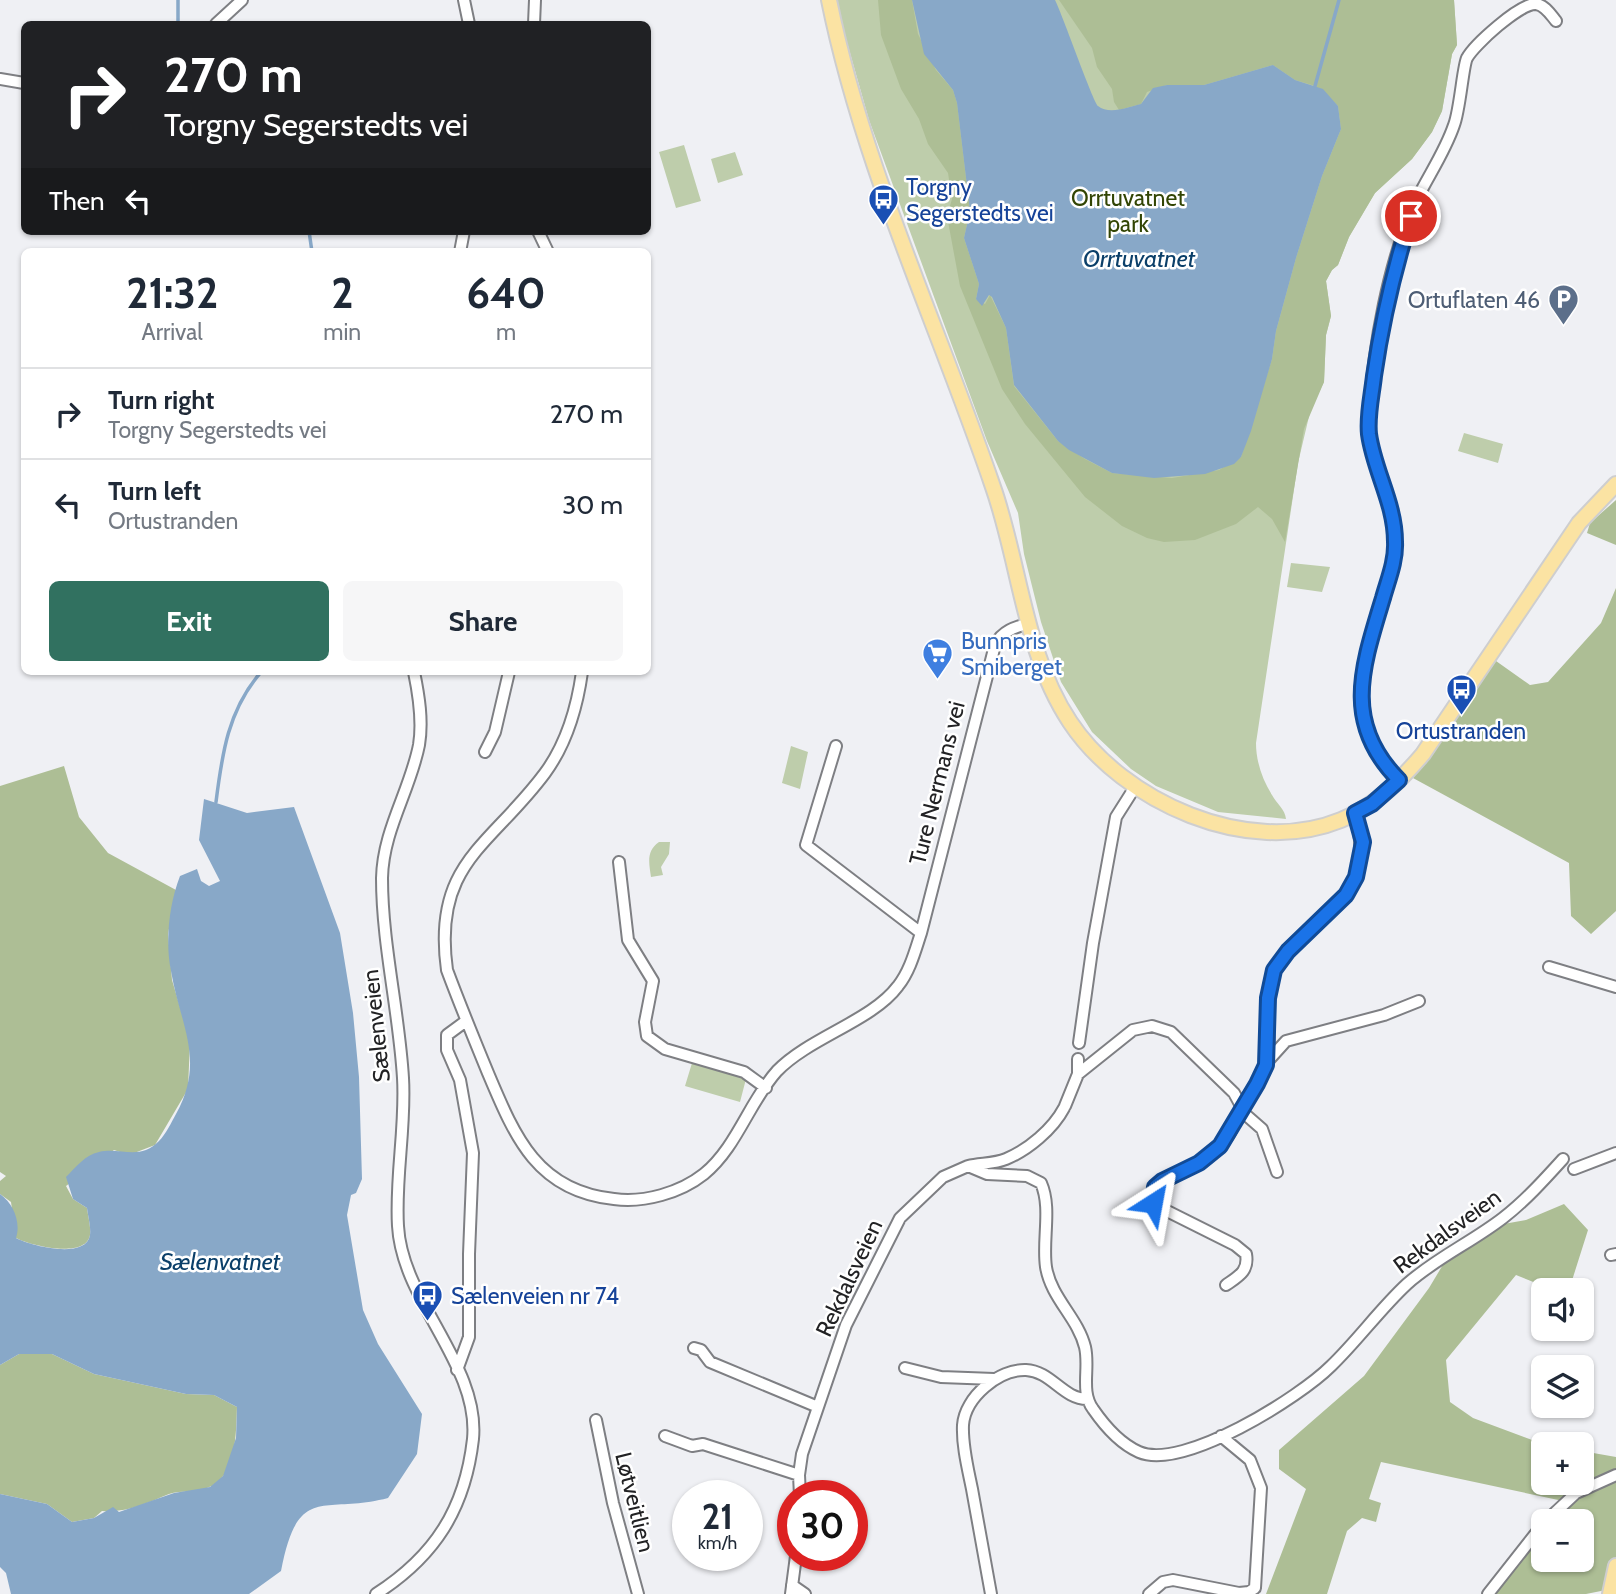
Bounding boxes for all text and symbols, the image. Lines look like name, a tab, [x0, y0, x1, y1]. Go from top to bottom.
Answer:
text: 270 m	[164, 45, 303, 104]
icon: right	[49, 49, 140, 140]
text: Torgny Segerstedts vei	[164, 105, 468, 144]
place label: Torgny Segerstedts vei	[906, 173, 1054, 227]
icon: left	[119, 182, 157, 220]
bus stop icon: Torgny Segerstedts vei	[866, 183, 900, 227]
park label: Orrtuvatnet park	[1071, 184, 1185, 238]
text: Then	[49, 185, 105, 217]
pin	[1381, 186, 1441, 246]
icon: arrive	[1392, 197, 1430, 235]
water label: Orrtuvatnet	[1083, 244, 1196, 273]
text: 21:32	[126, 267, 218, 319]
text: 2	[331, 267, 353, 319]
text: 640	[466, 267, 546, 319]
parking icon: Ortuflaten 46	[1546, 283, 1580, 327]
place label: Ortuflaten 46	[1408, 286, 1540, 314]
text: Arrival	[142, 318, 203, 346]
text: min	[323, 318, 361, 346]
text: m	[496, 318, 516, 346]
text: Turn right	[108, 384, 214, 416]
icon: right	[49, 395, 87, 433]
text: 270 m	[550, 398, 623, 430]
text: Torgny Segerstedts vei	[108, 416, 327, 444]
text: Turn left	[108, 475, 201, 507]
icon: left	[49, 486, 87, 524]
text: 30 m	[562, 489, 623, 521]
text: Ortustranden	[108, 507, 238, 535]
button: Exit	[49, 581, 329, 661]
button: Share	[343, 581, 623, 661]
place label: Bunnpris Smiberget	[961, 627, 1062, 681]
supermarket icon: Bunnpris Smiberget	[921, 637, 955, 681]
bus stop icon: Ortustranden	[1444, 673, 1478, 717]
street label: Ture Nermans vei	[903, 698, 971, 868]
place label: Ortustranden	[1396, 717, 1526, 745]
street label: Sælenveien	[356, 968, 396, 1084]
position arrow	[1116, 1166, 1190, 1240]
street label: Rekdalsveien	[1388, 1183, 1506, 1279]
street label: Rekdalsveien	[810, 1215, 888, 1341]
water label: Sælenvatnet	[160, 1247, 281, 1276]
map controls	[1531, 1278, 1594, 1572]
button: sound	[1531, 1278, 1594, 1341]
bus stop icon: Sælenveien nr 74	[411, 1279, 445, 1323]
place label: Sælenveien nr 74	[451, 1282, 619, 1310]
button: layers	[1531, 1355, 1594, 1418]
button: +	[1531, 1432, 1594, 1495]
street label: Løtveitlien	[609, 1449, 661, 1555]
speed limit sign: 30	[777, 1480, 868, 1571]
text: 21	[702, 1495, 733, 1538]
button: −	[1531, 1509, 1594, 1572]
text: km/h	[698, 1532, 737, 1554]

